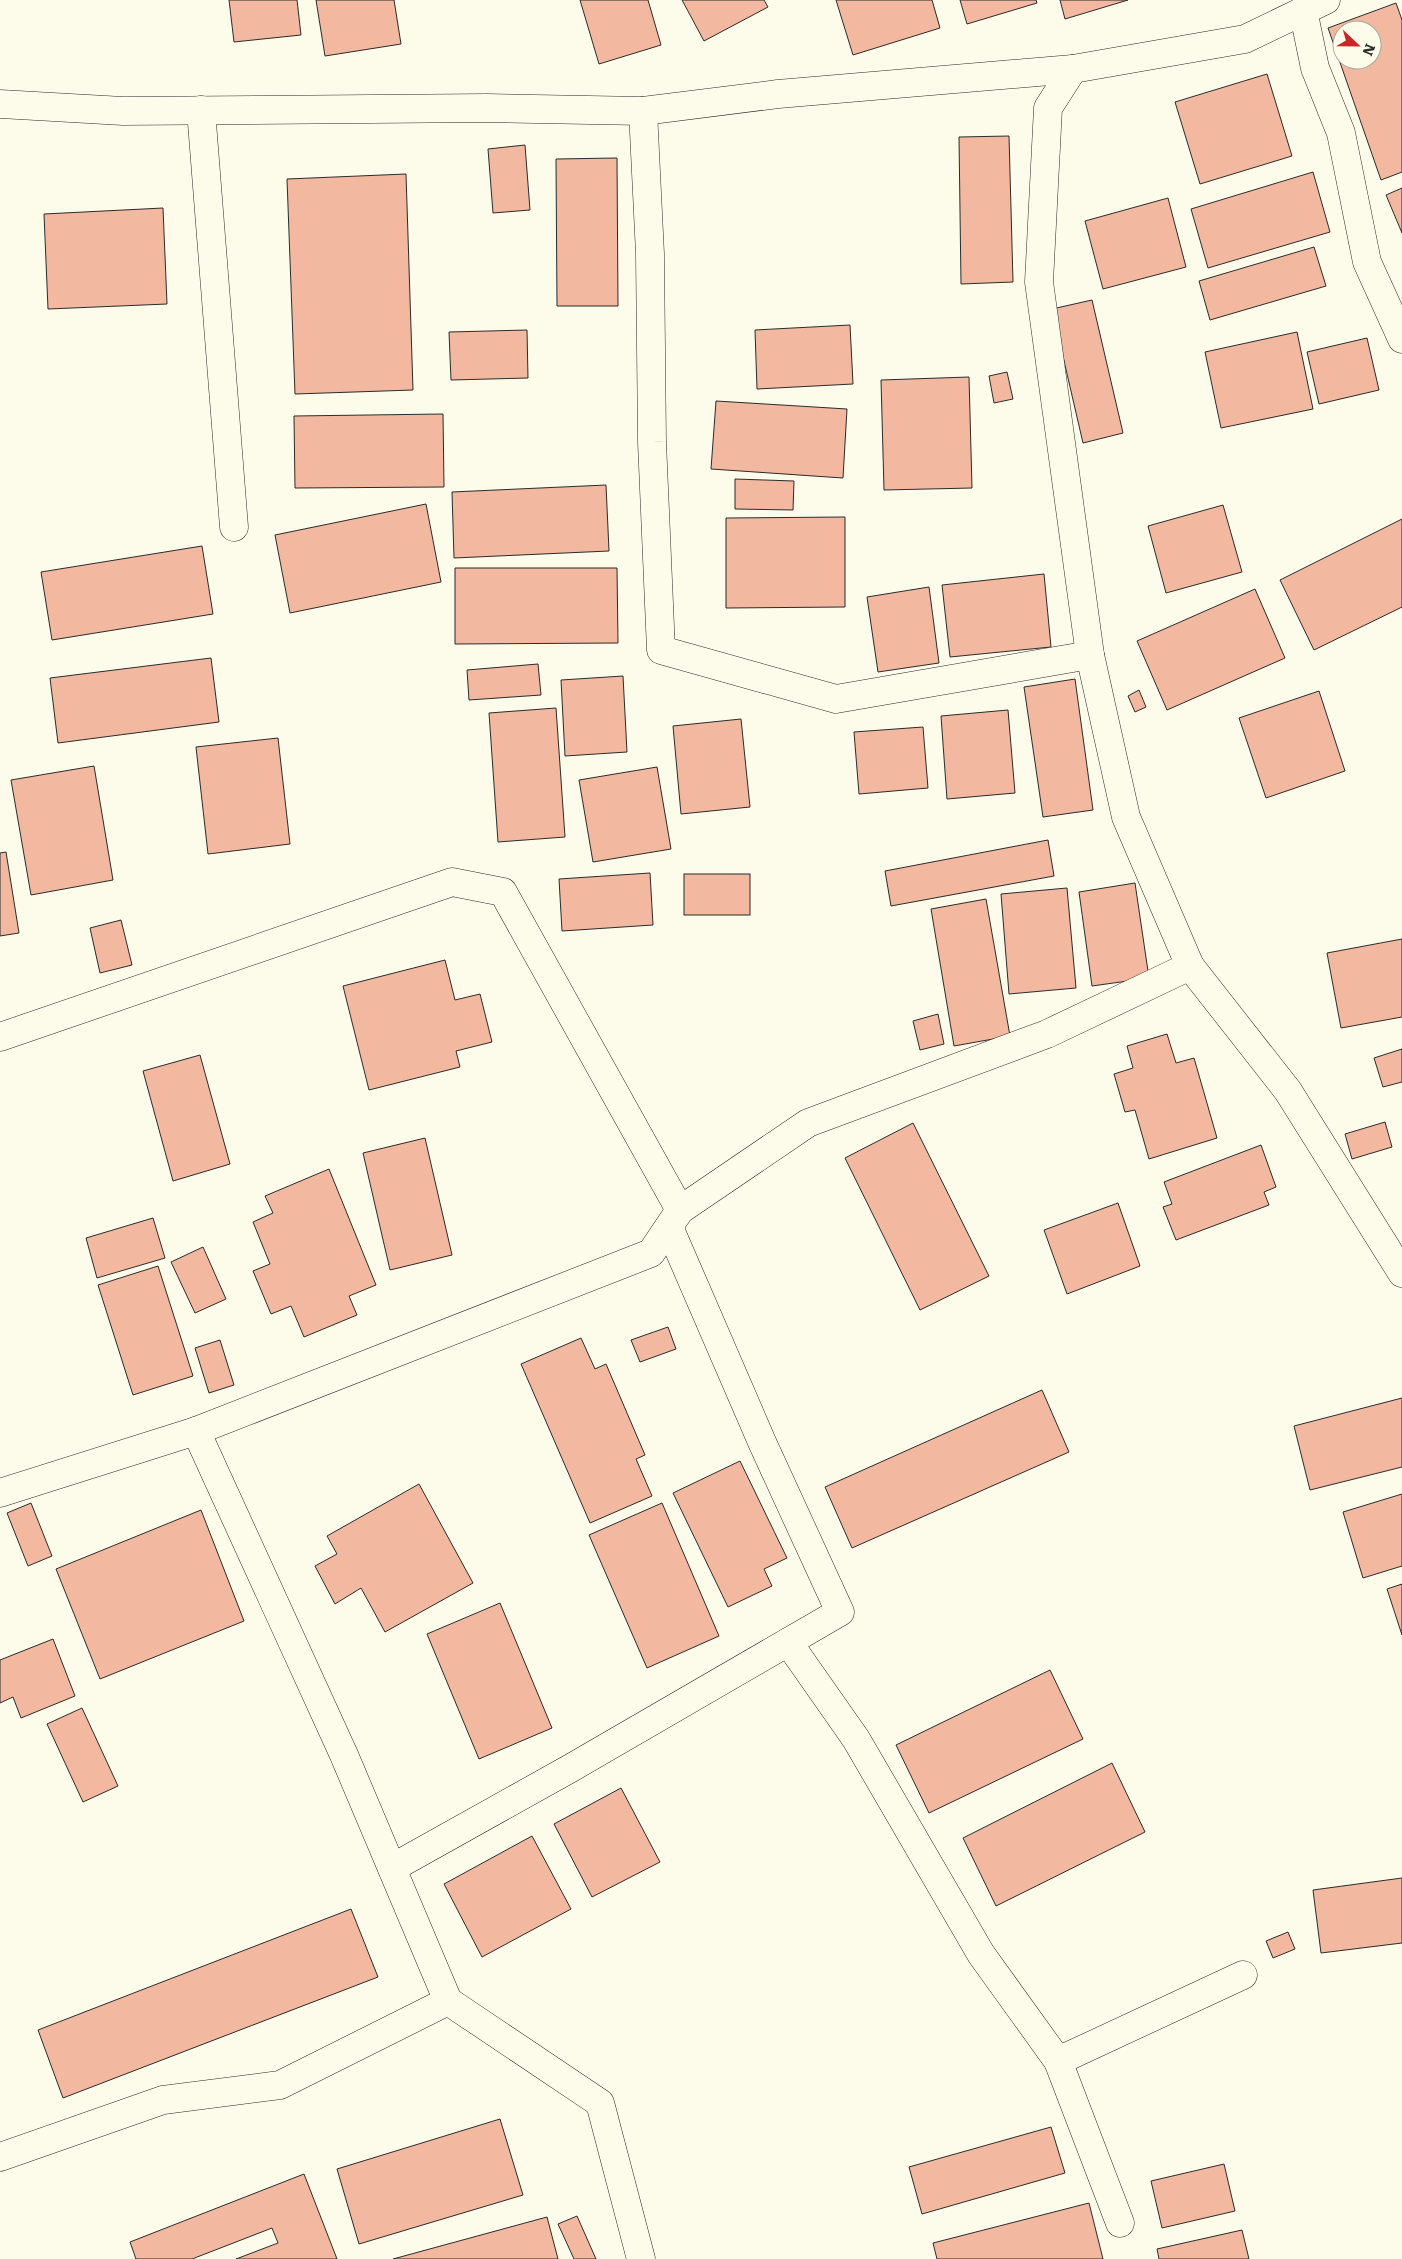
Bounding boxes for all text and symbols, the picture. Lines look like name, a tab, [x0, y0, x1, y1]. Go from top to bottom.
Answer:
north arrow	[1332, 20, 1382, 70]
text: N	[1358, 41, 1381, 60]

